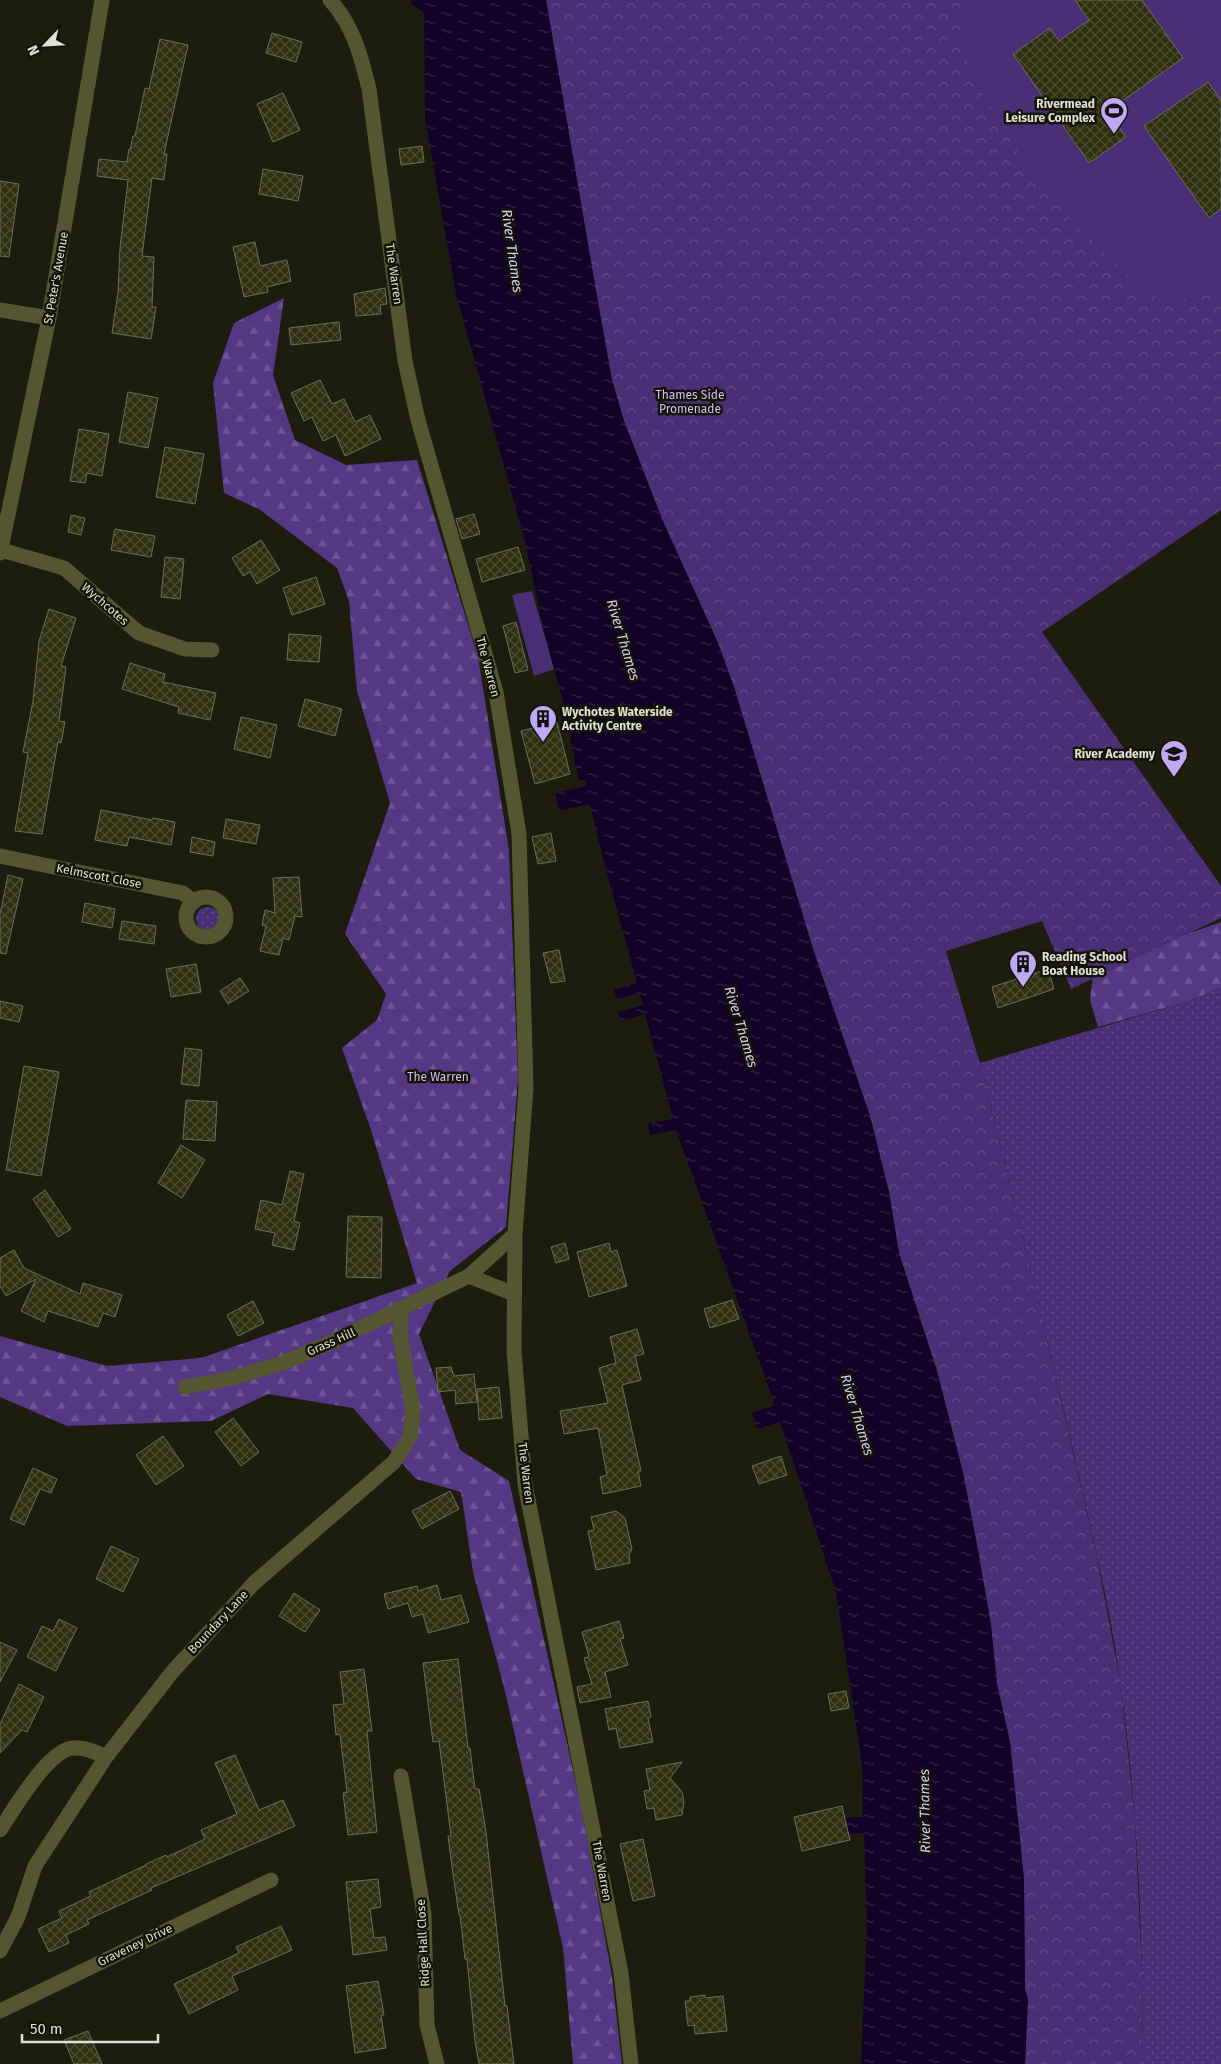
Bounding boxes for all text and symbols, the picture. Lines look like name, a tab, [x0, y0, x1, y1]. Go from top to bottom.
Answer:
north arrow	[20, 20, 70, 70]
text: N	[24, 42, 43, 58]
sports icon: Rivermead Leisure Complex	[1099, 96, 1129, 135]
place label: Rivermead Leisure Complex	[1005, 97, 1096, 125]
water label: River Thames	[498, 208, 526, 294]
street label: St Peter's Avenue	[41, 231, 71, 325]
street label: The Warren	[383, 243, 405, 305]
park label: Thames Side Promenade	[655, 388, 725, 416]
street label: Wychcotes	[79, 580, 132, 628]
water label: River Thames	[603, 597, 644, 683]
street label: The Warren	[473, 635, 503, 699]
building icon: Wychotes Waterside Activity Centre	[528, 704, 558, 743]
place label: Wychotes Waterside Activity Centre	[561, 705, 673, 733]
school or university icon: River Academy	[1159, 739, 1189, 778]
place label: River Academy	[1074, 747, 1156, 761]
street label: Kelmscott Close	[55, 861, 143, 891]
building icon: Reading School Boat House	[1008, 949, 1038, 988]
place label: Reading School Boat House	[1042, 950, 1127, 978]
water label: River Thames	[721, 984, 762, 1070]
park label: The Warren	[407, 1070, 469, 1084]
street label: Grass Hill	[305, 1325, 358, 1359]
water label: River Thames	[837, 1372, 878, 1458]
street label: The Warren	[515, 1442, 537, 1504]
street label: Boundary Lane	[185, 1587, 251, 1657]
water label: River Thames	[916, 1768, 934, 1853]
street label: The Warren	[589, 1839, 615, 1903]
street label: Ridge Hall Close	[414, 1899, 432, 1987]
street label: Graveney Drive	[95, 1921, 175, 1969]
scale bar	[22, 2012, 159, 2044]
text: 50 m	[30, 2020, 63, 2038]

